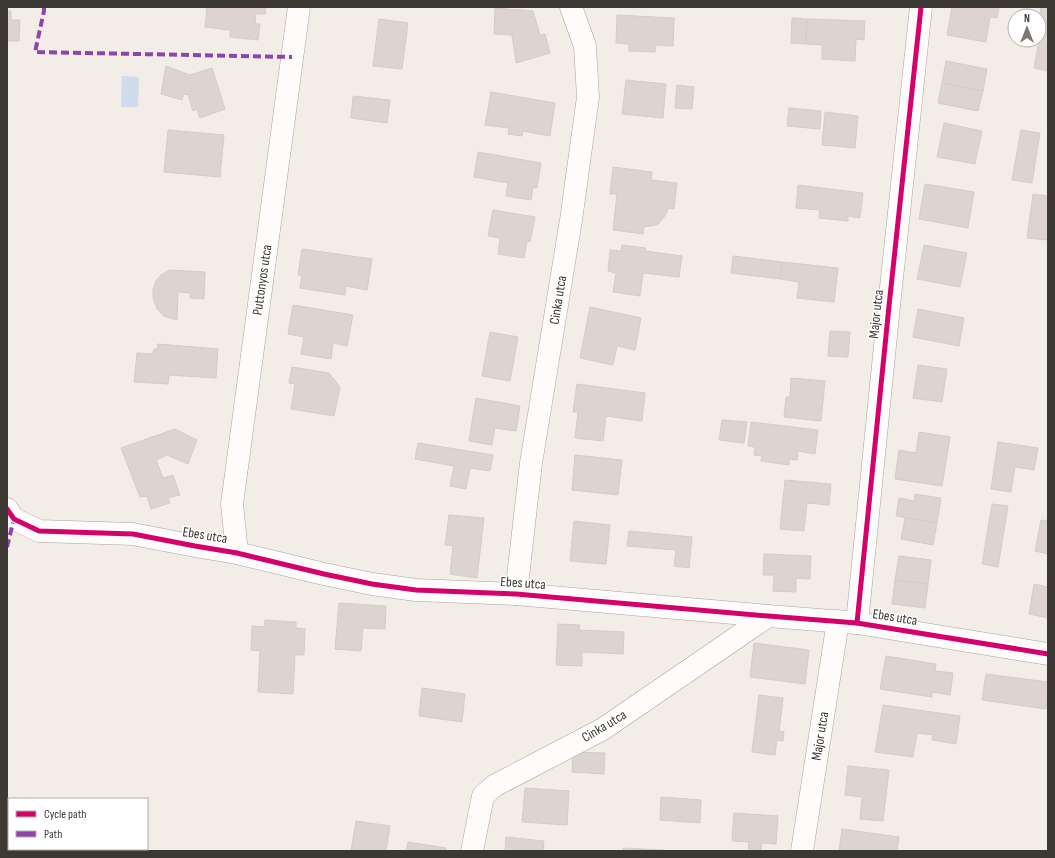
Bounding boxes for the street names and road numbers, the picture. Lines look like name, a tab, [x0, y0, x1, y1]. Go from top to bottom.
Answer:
street label: Puttonyos utca	[249, 244, 275, 316]
street label: Cinka utca	[546, 274, 570, 326]
street label: Major utca	[865, 289, 887, 339]
street label: Ebes utca	[181, 523, 229, 547]
street label: Ebes utca	[500, 573, 546, 593]
street label: Ebes utca	[871, 605, 919, 629]
street label: Cinka utca	[579, 706, 629, 746]
street label: Major utca	[808, 710, 832, 762]

